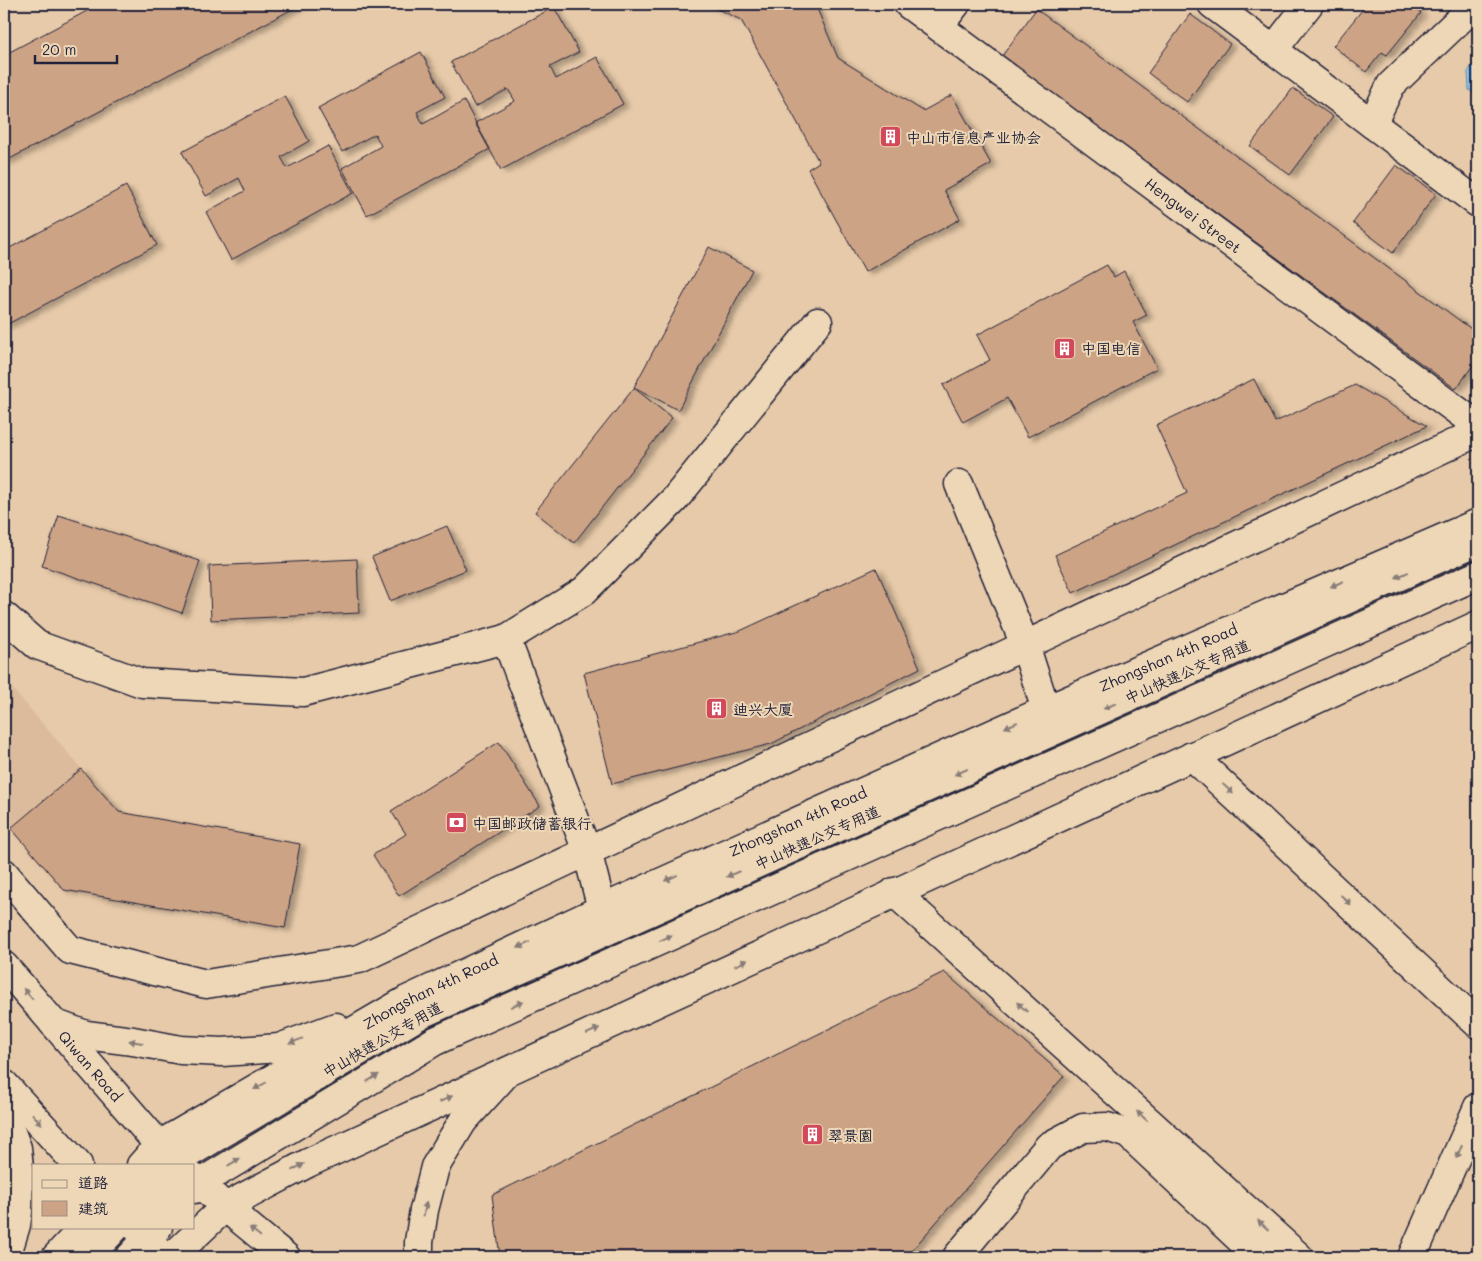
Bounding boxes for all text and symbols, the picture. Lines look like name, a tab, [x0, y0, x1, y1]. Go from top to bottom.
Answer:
scale bar	[35, 32, 118, 64]
text: 20 m	[42, 39, 76, 59]
building icon: 中山市信息产业协会	[878, 125, 902, 149]
place label: 中山市信息产业协会	[906, 127, 1041, 147]
street label: Hengwei Street	[1141, 173, 1246, 258]
building icon: 中国电信	[1053, 336, 1077, 360]
place label: 中国电信	[1081, 338, 1141, 358]
one-way arrow	[1395, 572, 1409, 580]
one-way arrow	[1330, 581, 1344, 589]
street label: Zhongshan 4th Road	[1096, 618, 1240, 696]
street label: 中山快速公交专用道	[1121, 634, 1253, 708]
building icon: 迪兴大厦	[705, 697, 729, 721]
place label: 迪兴大厦	[733, 699, 793, 719]
one-way arrow	[1103, 702, 1117, 710]
one-way arrow	[1004, 722, 1018, 730]
one-way arrow	[954, 769, 968, 777]
street label: Zhongshan 4th Road	[726, 782, 870, 861]
one-way arrow	[1221, 783, 1233, 795]
street label: 中山快速公交专用道	[751, 800, 883, 874]
bank icon: 中国邮政储蓄银行	[444, 811, 468, 835]
place label: 中国邮政储蓄银行	[472, 813, 592, 833]
one-way arrow	[726, 871, 740, 879]
one-way arrow	[664, 873, 679, 882]
one-way arrow	[1340, 894, 1352, 906]
one-way arrow	[659, 933, 673, 941]
one-way arrow	[517, 942, 531, 950]
street label: Zhongshan 4th Road	[359, 949, 501, 1034]
one-way arrow	[734, 959, 748, 967]
one-way arrow	[23, 988, 34, 1001]
street label: 中山快速公交专用道	[319, 997, 445, 1081]
one-way arrow	[510, 1000, 524, 1008]
one-way arrow	[1016, 1001, 1028, 1013]
street label: Qiwan Road	[54, 1026, 127, 1106]
one-way arrow	[586, 1027, 600, 1035]
one-way arrow	[127, 1037, 143, 1045]
one-way arrow	[288, 1037, 303, 1045]
one-way arrow	[367, 1074, 380, 1083]
one-way arrow	[253, 1082, 266, 1091]
one-way arrow	[439, 1095, 453, 1103]
one-way arrow	[1137, 1110, 1149, 1122]
one-way arrow	[31, 1113, 43, 1125]
building icon: 翠景園	[800, 1123, 824, 1147]
place label: 翠景園	[828, 1125, 873, 1145]
one-way arrow	[1454, 1145, 1462, 1159]
one-way arrow	[228, 1158, 241, 1167]
one-way arrow	[292, 1163, 305, 1172]
legend	[32, 1164, 195, 1228]
text: 道路	[78, 1172, 108, 1192]
text: 建筑	[78, 1198, 108, 1218]
one-way arrow	[421, 1201, 429, 1217]
one-way arrow	[1257, 1219, 1270, 1230]
one-way arrow	[249, 1227, 262, 1238]

